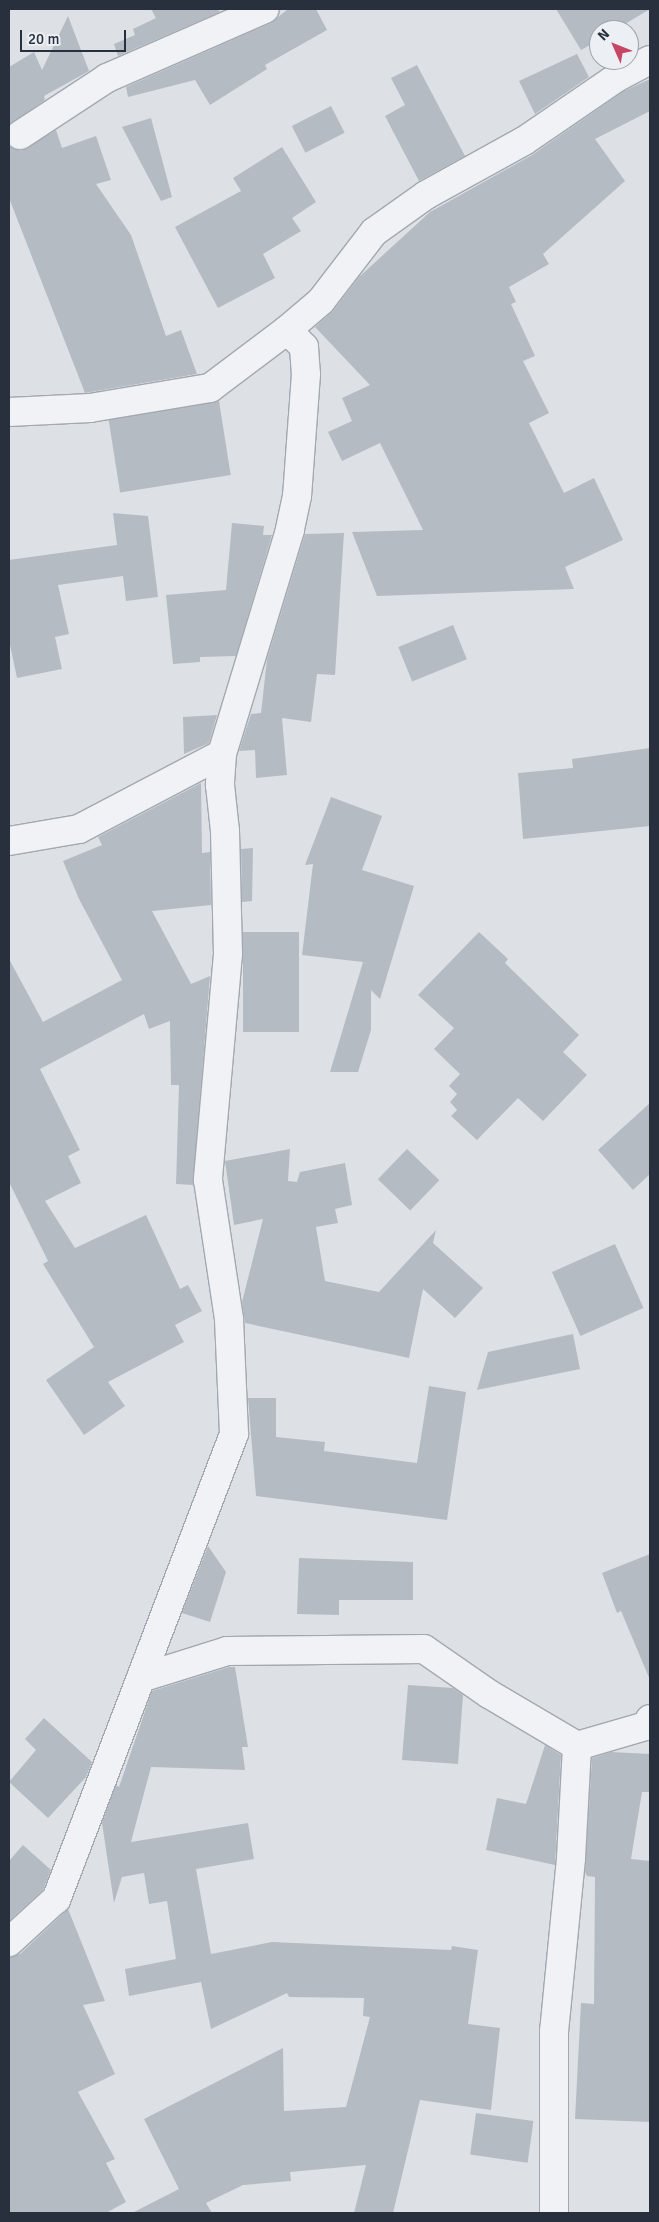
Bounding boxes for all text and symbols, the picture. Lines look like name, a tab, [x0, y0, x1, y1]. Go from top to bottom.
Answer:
scale bar	[22, 20, 129, 52]
north arrow	[589, 20, 639, 70]
text: N	[594, 26, 613, 44]
text: 20 m	[28, 30, 59, 48]

